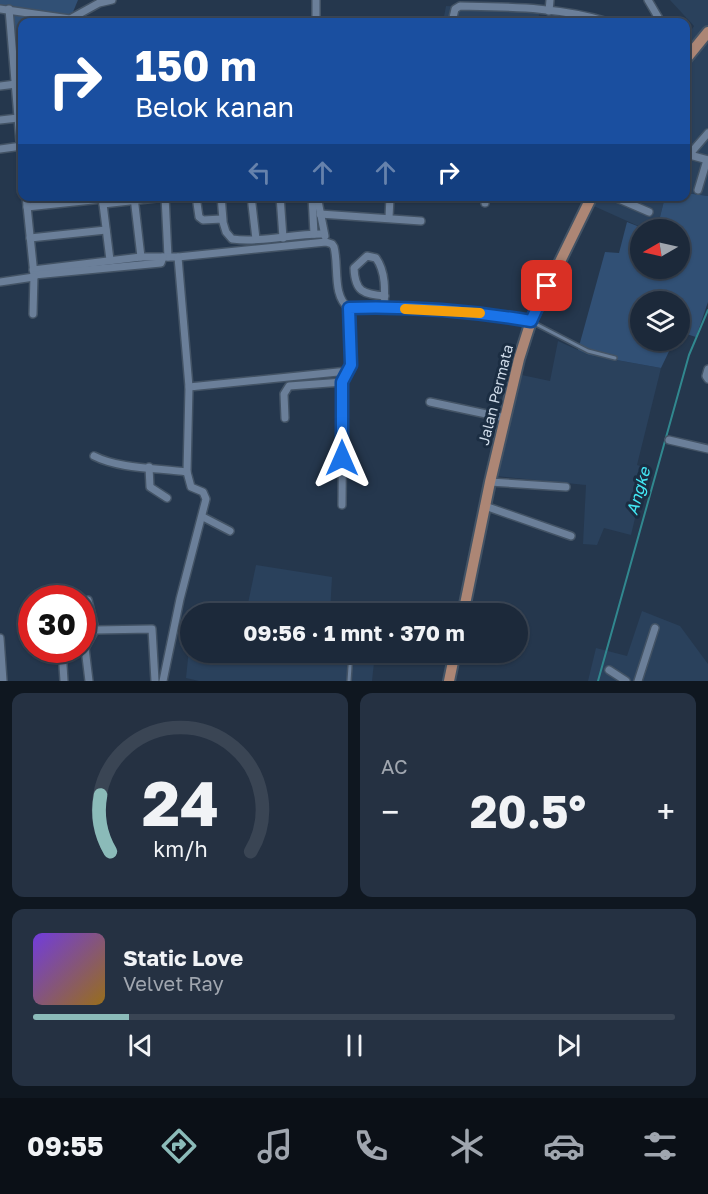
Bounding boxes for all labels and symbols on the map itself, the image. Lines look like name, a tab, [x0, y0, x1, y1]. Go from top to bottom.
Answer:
north arrow	[630, 219, 690, 279]
pin	[521, 260, 572, 311]
street label: Jalan Permata	[474, 342, 516, 447]
position arrow	[310, 426, 374, 490]
water label: Angke	[622, 463, 655, 517]
speed limit sign: 30	[18, 585, 96, 663]

